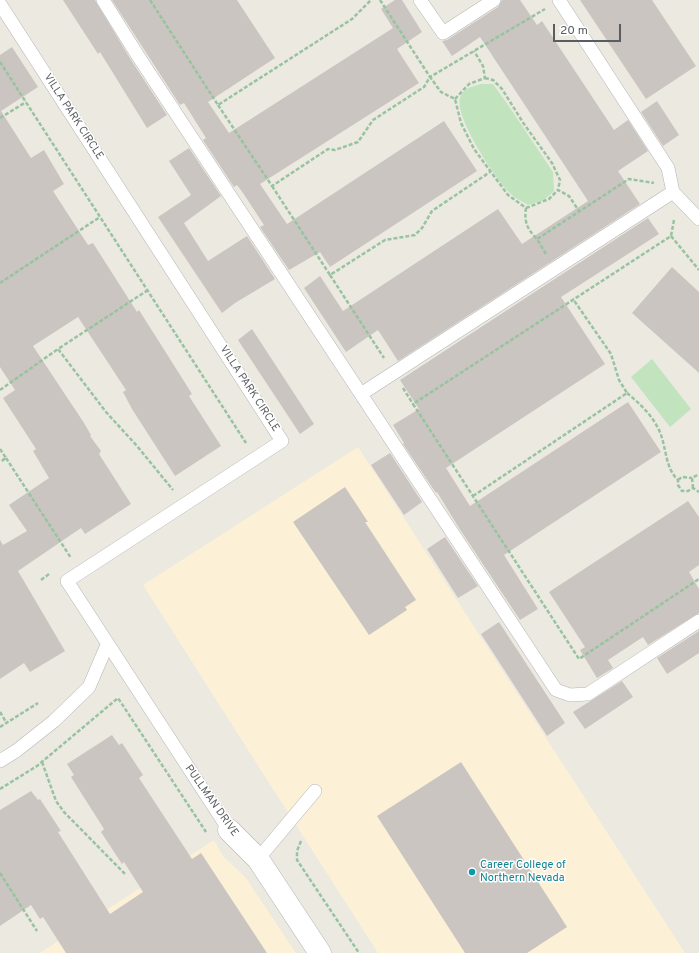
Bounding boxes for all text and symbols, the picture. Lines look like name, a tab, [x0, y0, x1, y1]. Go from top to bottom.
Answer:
scale bar	[555, 16, 623, 42]
text: 20 m	[560, 23, 588, 39]
street label: VILLA PARK CIRCLE	[40, 71, 106, 163]
street label: VILLA PARK CIRCLE	[216, 343, 282, 435]
street label: PULLMAN DRIVE	[181, 763, 241, 839]
place label: Career College of Northern Nevada	[480, 859, 566, 885]
marker: Career College of Northern Nevada	[467, 867, 477, 877]

